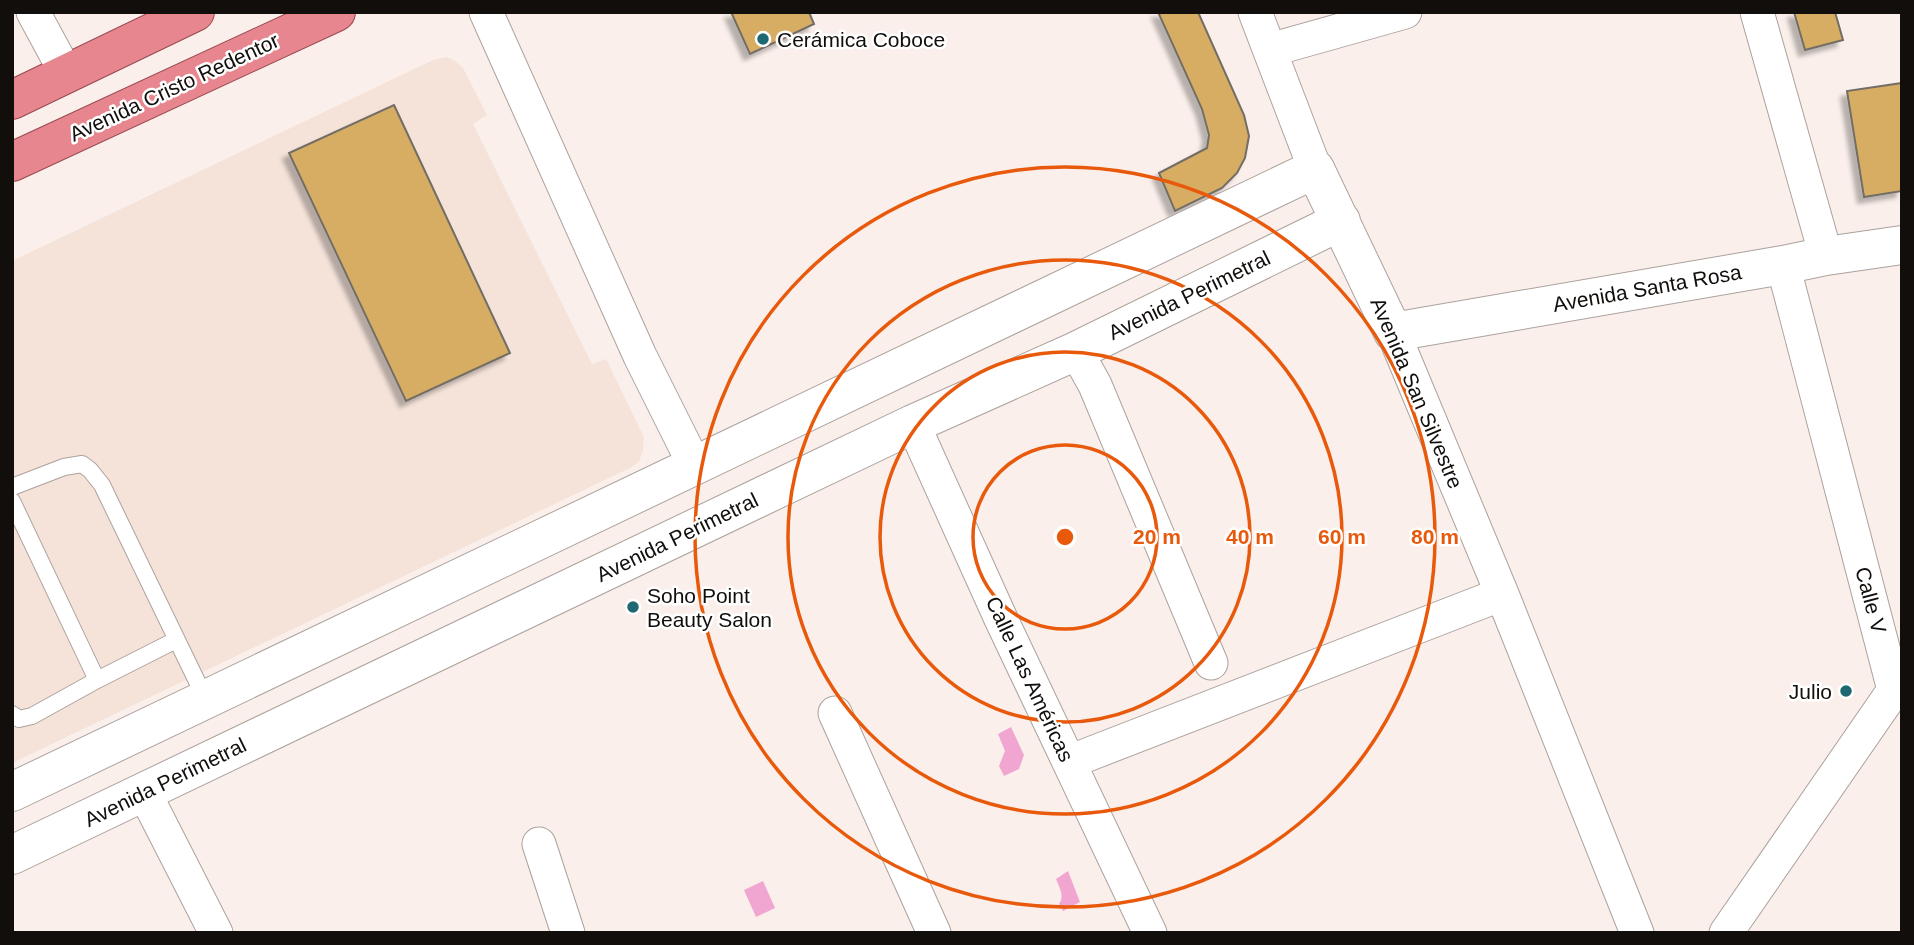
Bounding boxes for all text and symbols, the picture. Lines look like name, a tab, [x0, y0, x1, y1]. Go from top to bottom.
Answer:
street label: Avenida Cristo Redentor	[66, 28, 282, 146]
place label: Cerámica Coboce	[777, 28, 945, 51]
marker: Cerámica Coboce	[755, 31, 771, 47]
street label: Avenida Perimetral	[1104, 246, 1274, 344]
street label: Avenida Santa Rosa	[1551, 260, 1743, 316]
street label: Avenida San Silvestre	[1366, 294, 1468, 492]
street label: Avenida Perimetral	[592, 488, 762, 586]
centre of rings	[1053, 525, 1077, 549]
text: 20 m	[1133, 525, 1181, 548]
text: 40 m	[1226, 525, 1274, 548]
text: 60 m	[1318, 525, 1366, 548]
text: 80 m	[1411, 525, 1459, 548]
street label: Calle V	[1851, 564, 1891, 636]
place label: Soho Point Beauty Salon	[647, 584, 772, 631]
street label: Calle Las Américas	[982, 593, 1078, 765]
marker: Soho Point Beauty Salon	[625, 599, 641, 615]
place label: Julio	[1789, 680, 1832, 703]
marker: Julio	[1838, 683, 1854, 699]
street label: Avenida Perimetral	[80, 733, 250, 831]

